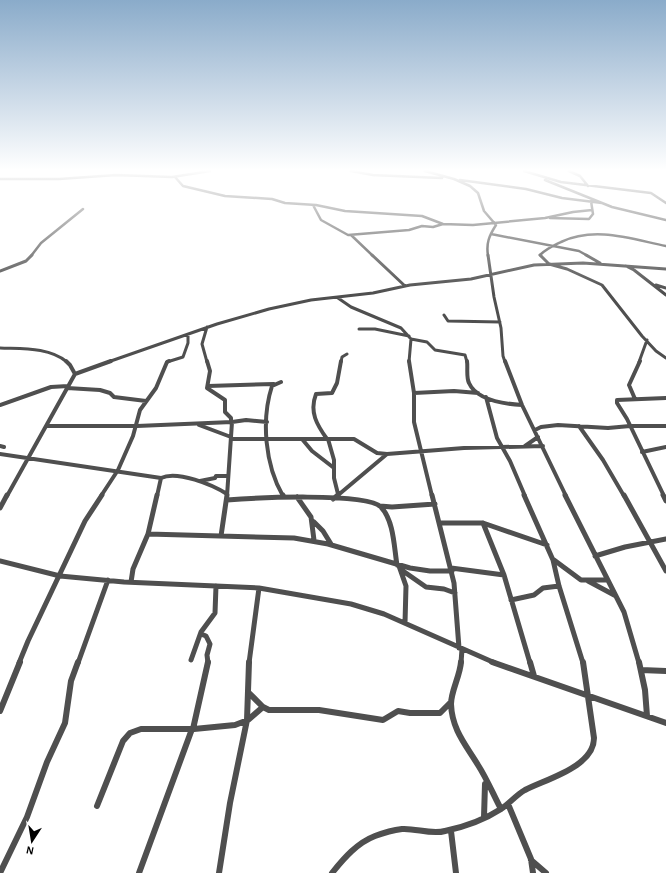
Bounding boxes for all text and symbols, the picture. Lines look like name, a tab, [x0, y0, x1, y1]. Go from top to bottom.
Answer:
north arrow	[12, 821, 52, 861]
text: N	[25, 844, 35, 856]

